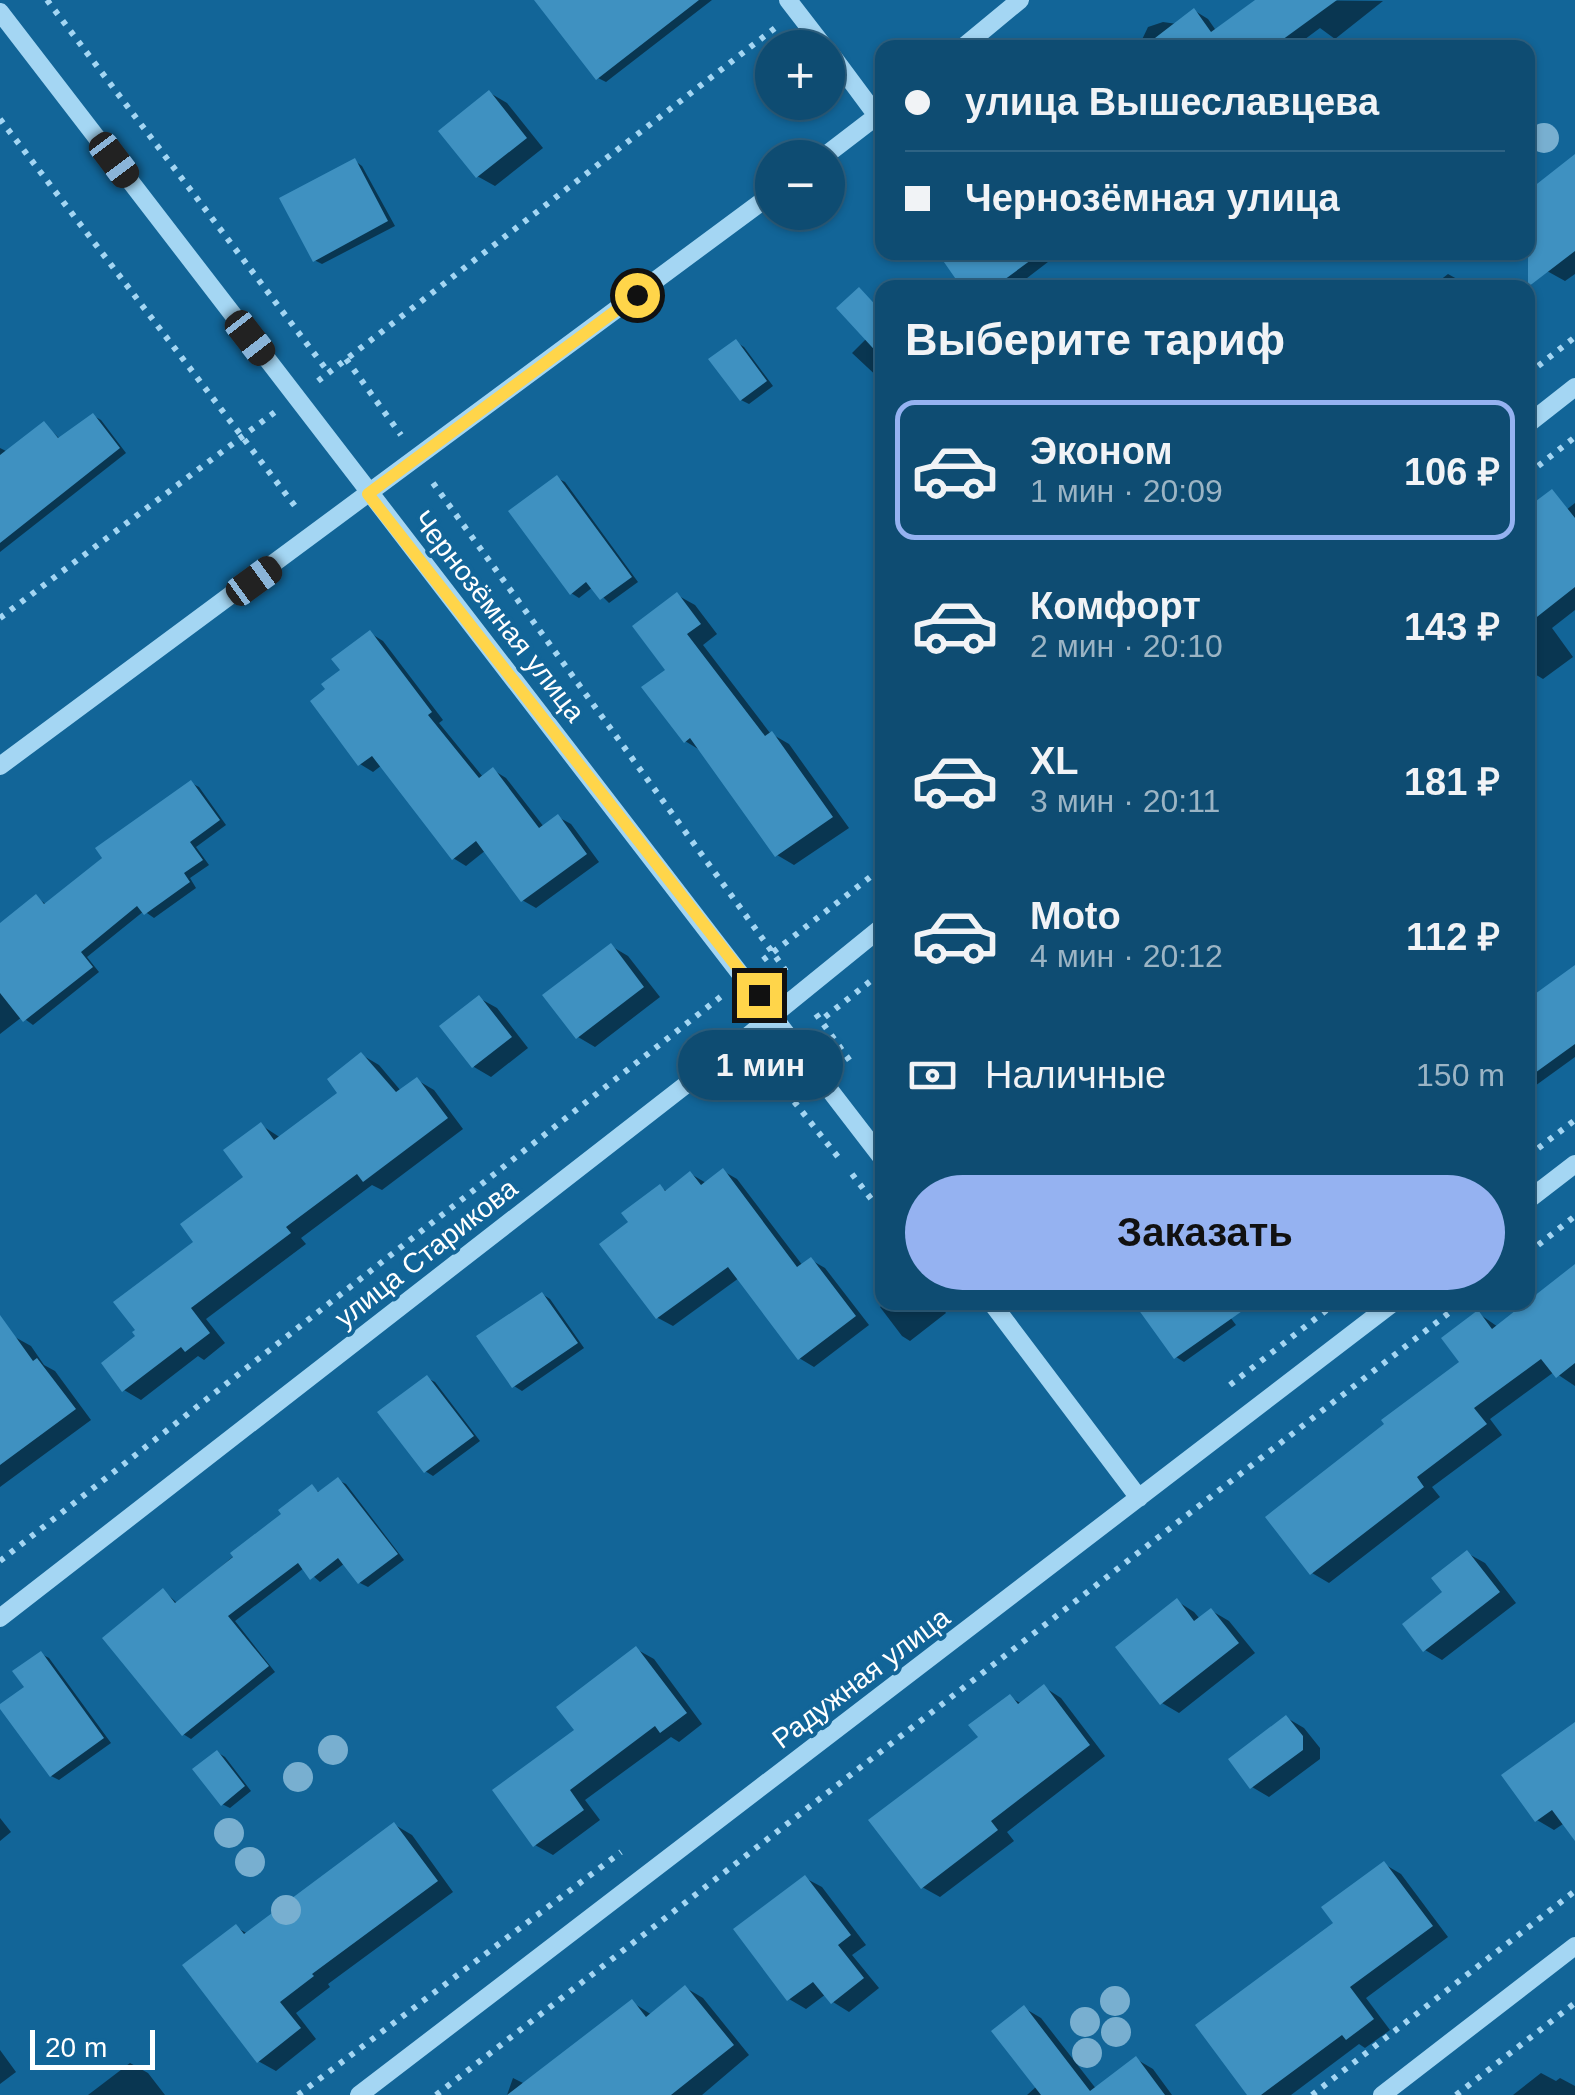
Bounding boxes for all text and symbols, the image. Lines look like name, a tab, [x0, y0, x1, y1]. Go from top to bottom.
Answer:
map controls	[755, 30, 845, 230]
button: +	[755, 30, 845, 120]
text: улица Вышеславцева	[965, 81, 1379, 123]
car	[84, 127, 144, 193]
button: −	[755, 140, 845, 230]
text: Чернозёмная улица	[965, 177, 1340, 219]
route start	[615, 273, 660, 318]
car	[220, 305, 280, 371]
text: Выберите тариф	[905, 314, 1285, 365]
icon: car	[910, 425, 1000, 515]
text: Эконом	[1030, 430, 1173, 472]
text: 106 ₽	[1404, 451, 1500, 493]
text: 1 мин · 20:09	[1030, 473, 1223, 509]
street label: Чернозёмная улица	[407, 504, 591, 728]
car	[221, 551, 287, 611]
icon: car	[910, 580, 1000, 670]
text: Комфорт	[1030, 585, 1201, 627]
text: 143 ₽	[1404, 606, 1500, 648]
text: 2 мин · 20:10	[1030, 628, 1223, 664]
icon: car	[910, 735, 1000, 825]
text: XL	[1030, 740, 1079, 782]
text: 181 ₽	[1404, 761, 1500, 803]
text: 3 мин · 20:11	[1030, 783, 1220, 819]
icon: car	[910, 890, 1000, 980]
text: Moto	[1030, 895, 1121, 937]
text: 112 ₽	[1406, 916, 1500, 958]
text: 4 мин · 20:12	[1030, 938, 1223, 974]
route end	[737, 973, 782, 1018]
callout: 1 мин	[676, 1030, 842, 1100]
text: 1 мин	[716, 1047, 805, 1083]
icon: cash	[905, 1048, 960, 1103]
text: Наличные	[985, 1054, 1166, 1096]
text: 150 m	[1416, 1057, 1505, 1093]
street label: улица Старикова	[329, 1172, 524, 1334]
button: Заказать	[905, 1175, 1505, 1290]
street label: Радужная улица	[766, 1601, 956, 1755]
scale bar	[30, 2025, 155, 2070]
text: 20 m	[45, 2032, 107, 2063]

